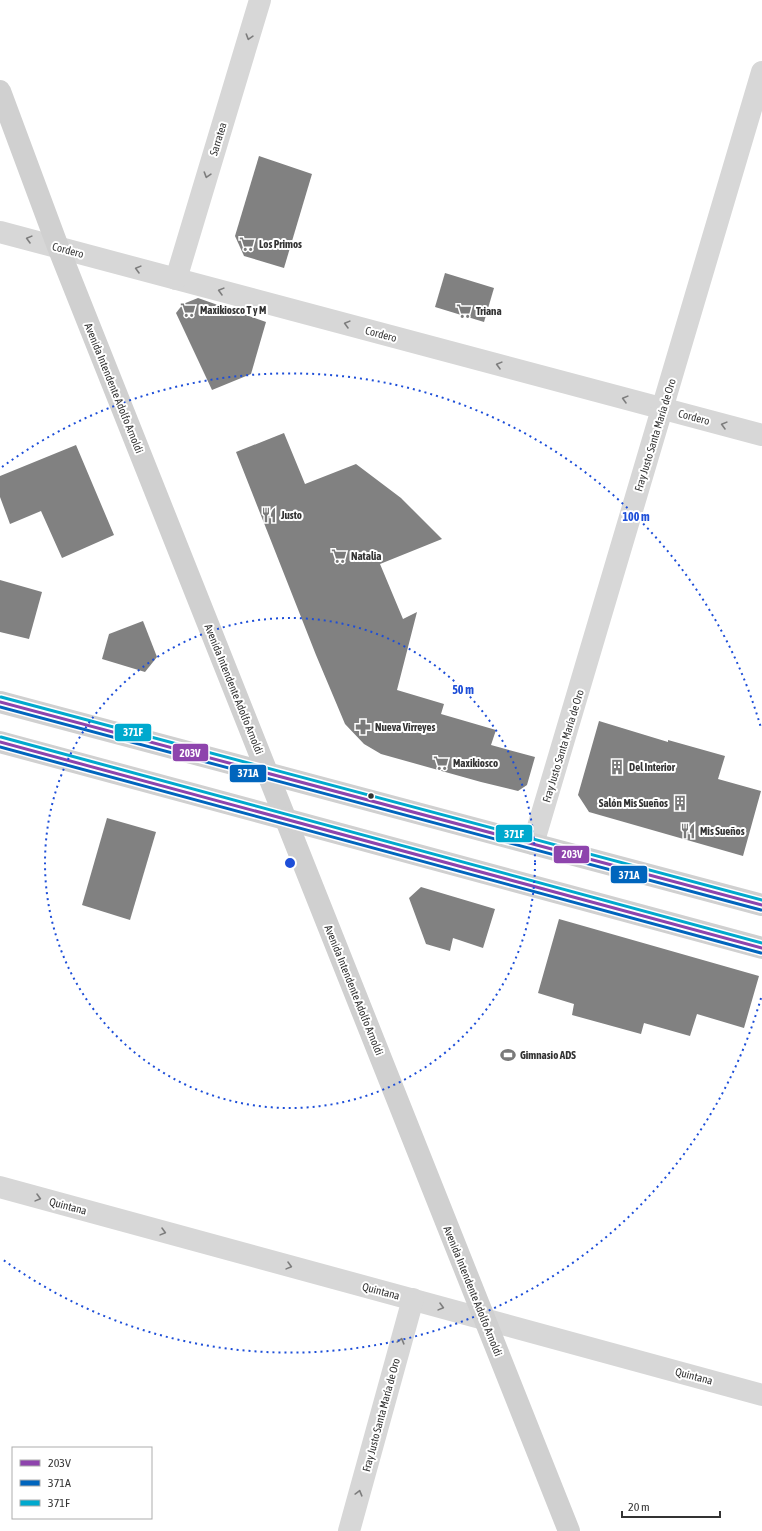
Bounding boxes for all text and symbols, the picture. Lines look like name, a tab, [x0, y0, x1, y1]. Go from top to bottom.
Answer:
one-way arrow	[245, 34, 254, 41]
street label: Sarratea	[207, 121, 229, 157]
one-way arrow	[203, 172, 212, 179]
supermarket icon: Los Primos	[238, 235, 256, 253]
one-way arrow	[26, 236, 32, 244]
place label: Los Primos	[259, 238, 302, 250]
street label: Cordero	[51, 240, 85, 260]
one-way arrow	[135, 265, 141, 273]
one-way arrow	[218, 287, 225, 296]
supermarket icon: Maxikiosco T y M	[179, 301, 197, 319]
supermarket icon: Triana	[455, 302, 473, 320]
place label: Maxikiosco T y M	[200, 304, 266, 316]
place label: Triana	[476, 305, 502, 317]
street label: Avenida Intendente Adolfo Arnoldi	[82, 321, 146, 455]
one-way arrow	[343, 321, 350, 329]
street label: Cordero	[364, 324, 398, 344]
one-way arrow	[496, 362, 502, 370]
street label: Fray Justo Santa María de Oro	[632, 377, 678, 493]
one-way arrow	[621, 395, 628, 404]
street label: Cordero	[677, 407, 711, 427]
one-way arrow	[721, 422, 728, 430]
restaurant icon: Justo	[260, 506, 278, 524]
place label: Justo	[280, 509, 302, 521]
text: 100 m	[622, 510, 650, 524]
supermarket icon: Natalia	[330, 547, 348, 565]
place label: Natalia	[351, 550, 381, 562]
street label: Avenida Intendente Adolfo Arnoldi	[202, 622, 266, 756]
text: 50 m	[452, 683, 474, 697]
street label: Fray Justo Santa María de Oro	[540, 688, 586, 804]
pharmacy icon: Nueva Virreyes	[354, 718, 372, 736]
place label: Nueva Virreyes	[375, 721, 435, 733]
line badge: 371F	[114, 723, 152, 742]
text: 371F	[123, 726, 144, 738]
line badge: 203V	[172, 743, 209, 762]
text: 203V	[180, 747, 201, 759]
supermarket icon: Maxikiosco	[432, 754, 450, 772]
place label: Maxikiosco	[453, 757, 498, 769]
building icon: Del Interior	[608, 758, 626, 776]
place label: Del Interior	[629, 761, 676, 773]
line badge: 371A	[229, 764, 267, 783]
text: 371A	[238, 767, 259, 779]
unlabelled marker	[366, 791, 376, 801]
building icon: Salón Mis Sueños	[671, 794, 689, 812]
place label: Salón Mis Sueños	[599, 797, 668, 809]
restaurant icon: Mis Sueños	[679, 822, 697, 840]
line badge: 371F	[495, 824, 533, 843]
place label: Mis Sueños	[700, 825, 745, 837]
text: 371F	[504, 828, 525, 840]
line badge: 203V	[553, 845, 590, 864]
text: 203V	[562, 848, 583, 860]
centre of rings	[283, 856, 297, 870]
line badge: 371A	[610, 865, 648, 884]
text: 371A	[619, 869, 640, 881]
street label: Avenida Intendente Adolfo Arnoldi	[322, 923, 386, 1057]
sports icon: Gimnasio ADS	[499, 1046, 517, 1064]
place label: Gimnasio ADS	[520, 1049, 576, 1061]
one-way arrow	[34, 1193, 41, 1202]
street label: Quintana	[48, 1195, 88, 1217]
street label: Avenida Intendente Adolfo Arnoldi	[441, 1224, 505, 1358]
one-way arrow	[159, 1227, 166, 1236]
one-way arrow	[285, 1261, 292, 1270]
street label: Quintana	[361, 1280, 401, 1302]
one-way arrow	[438, 1303, 444, 1311]
one-way arrow	[396, 1338, 405, 1345]
street label: Fray Justo Santa María de Oro	[360, 1357, 402, 1473]
street label: Quintana	[674, 1365, 714, 1387]
legend	[12, 1447, 152, 1519]
text: 203V	[48, 1456, 71, 1470]
text: 371A	[48, 1476, 71, 1490]
one-way arrow	[354, 1490, 363, 1497]
scale bar	[622, 1493, 720, 1519]
text: 371F	[48, 1496, 70, 1510]
text: 20 m	[628, 1500, 650, 1514]

